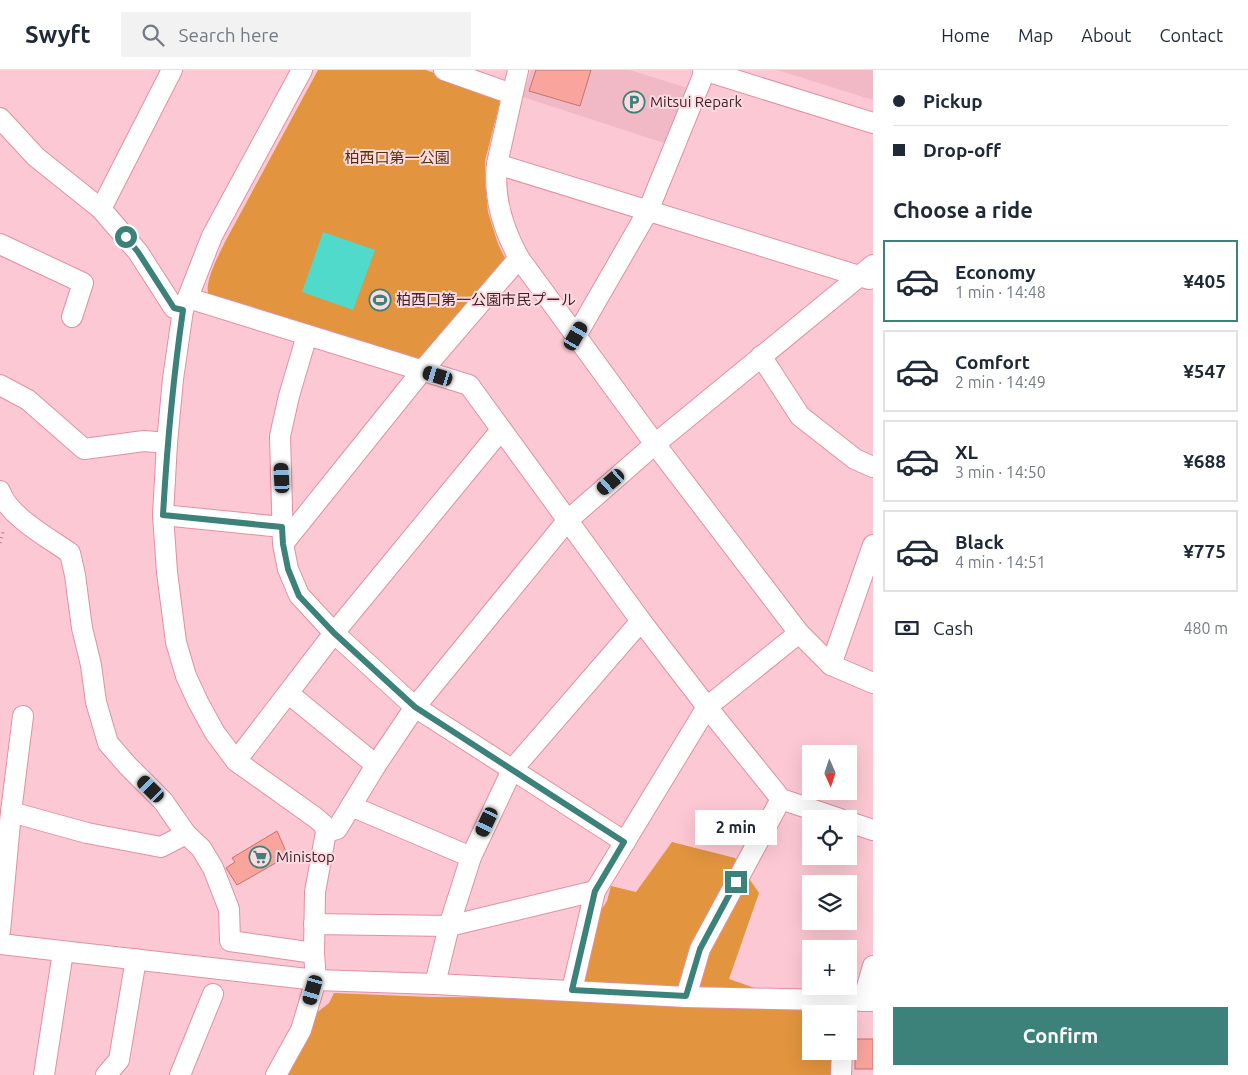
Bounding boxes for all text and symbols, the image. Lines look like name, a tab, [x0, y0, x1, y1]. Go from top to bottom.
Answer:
search box	[121, 12, 471, 57]
text: Swyft	[25, 21, 91, 48]
icon: search	[139, 21, 167, 49]
text: Search here	[179, 24, 279, 46]
text: Home	[941, 25, 990, 45]
text: Map	[1018, 25, 1053, 45]
text: About	[1081, 25, 1131, 45]
text: Contact	[1159, 25, 1223, 45]
parking icon: Mitsui Repark	[622, 90, 646, 114]
text: Pickup	[923, 90, 983, 112]
place label: Mitsui Repark	[650, 93, 742, 110]
text: Drop-off	[923, 139, 1001, 161]
park label: 柏西口第一公園	[344, 149, 450, 166]
text: Choose a ride	[893, 197, 1033, 222]
route start	[115, 226, 137, 248]
icon: car	[895, 259, 940, 304]
text: Economy	[955, 261, 1036, 283]
text: ¥405	[1183, 270, 1226, 292]
text: 1 min · 14:48	[955, 283, 1046, 301]
sports icon: 柏西口第一公園市民プール	[368, 288, 392, 312]
place label: 柏西口第一公園市民プール	[396, 291, 576, 308]
car	[562, 319, 589, 353]
icon: car	[895, 349, 940, 394]
text: Comfort	[955, 351, 1030, 373]
text: ¥547	[1183, 360, 1226, 382]
car	[421, 364, 454, 388]
text: 2 min · 14:49	[955, 373, 1046, 391]
icon: car	[895, 439, 940, 484]
text: XL	[955, 441, 978, 463]
text: ¥688	[1183, 450, 1226, 472]
car	[273, 463, 290, 493]
text: 3 min · 14:50	[955, 463, 1046, 481]
car	[594, 466, 627, 498]
icon: car	[895, 529, 940, 574]
text: Black	[955, 531, 1004, 553]
text: ¥775	[1183, 540, 1226, 562]
text: 4 min · 14:51	[955, 553, 1046, 571]
icon: cash	[893, 614, 921, 642]
text: Cash	[933, 617, 974, 639]
text: 480 m	[1183, 619, 1228, 637]
north arrow	[802, 745, 858, 800]
map controls	[802, 745, 857, 1060]
car	[135, 773, 166, 805]
car	[473, 805, 500, 839]
callout: 2 min	[695, 810, 777, 844]
button: locate	[802, 810, 857, 865]
text: 2 min	[716, 818, 756, 836]
supermarket icon: Ministop	[248, 845, 272, 869]
place label: Ministop	[276, 848, 335, 865]
route end	[725, 871, 747, 893]
button: layers	[802, 875, 857, 930]
button: +	[802, 940, 857, 995]
car	[301, 974, 324, 1006]
button: −	[802, 1005, 857, 1060]
button: Confirm	[893, 1007, 1228, 1065]

